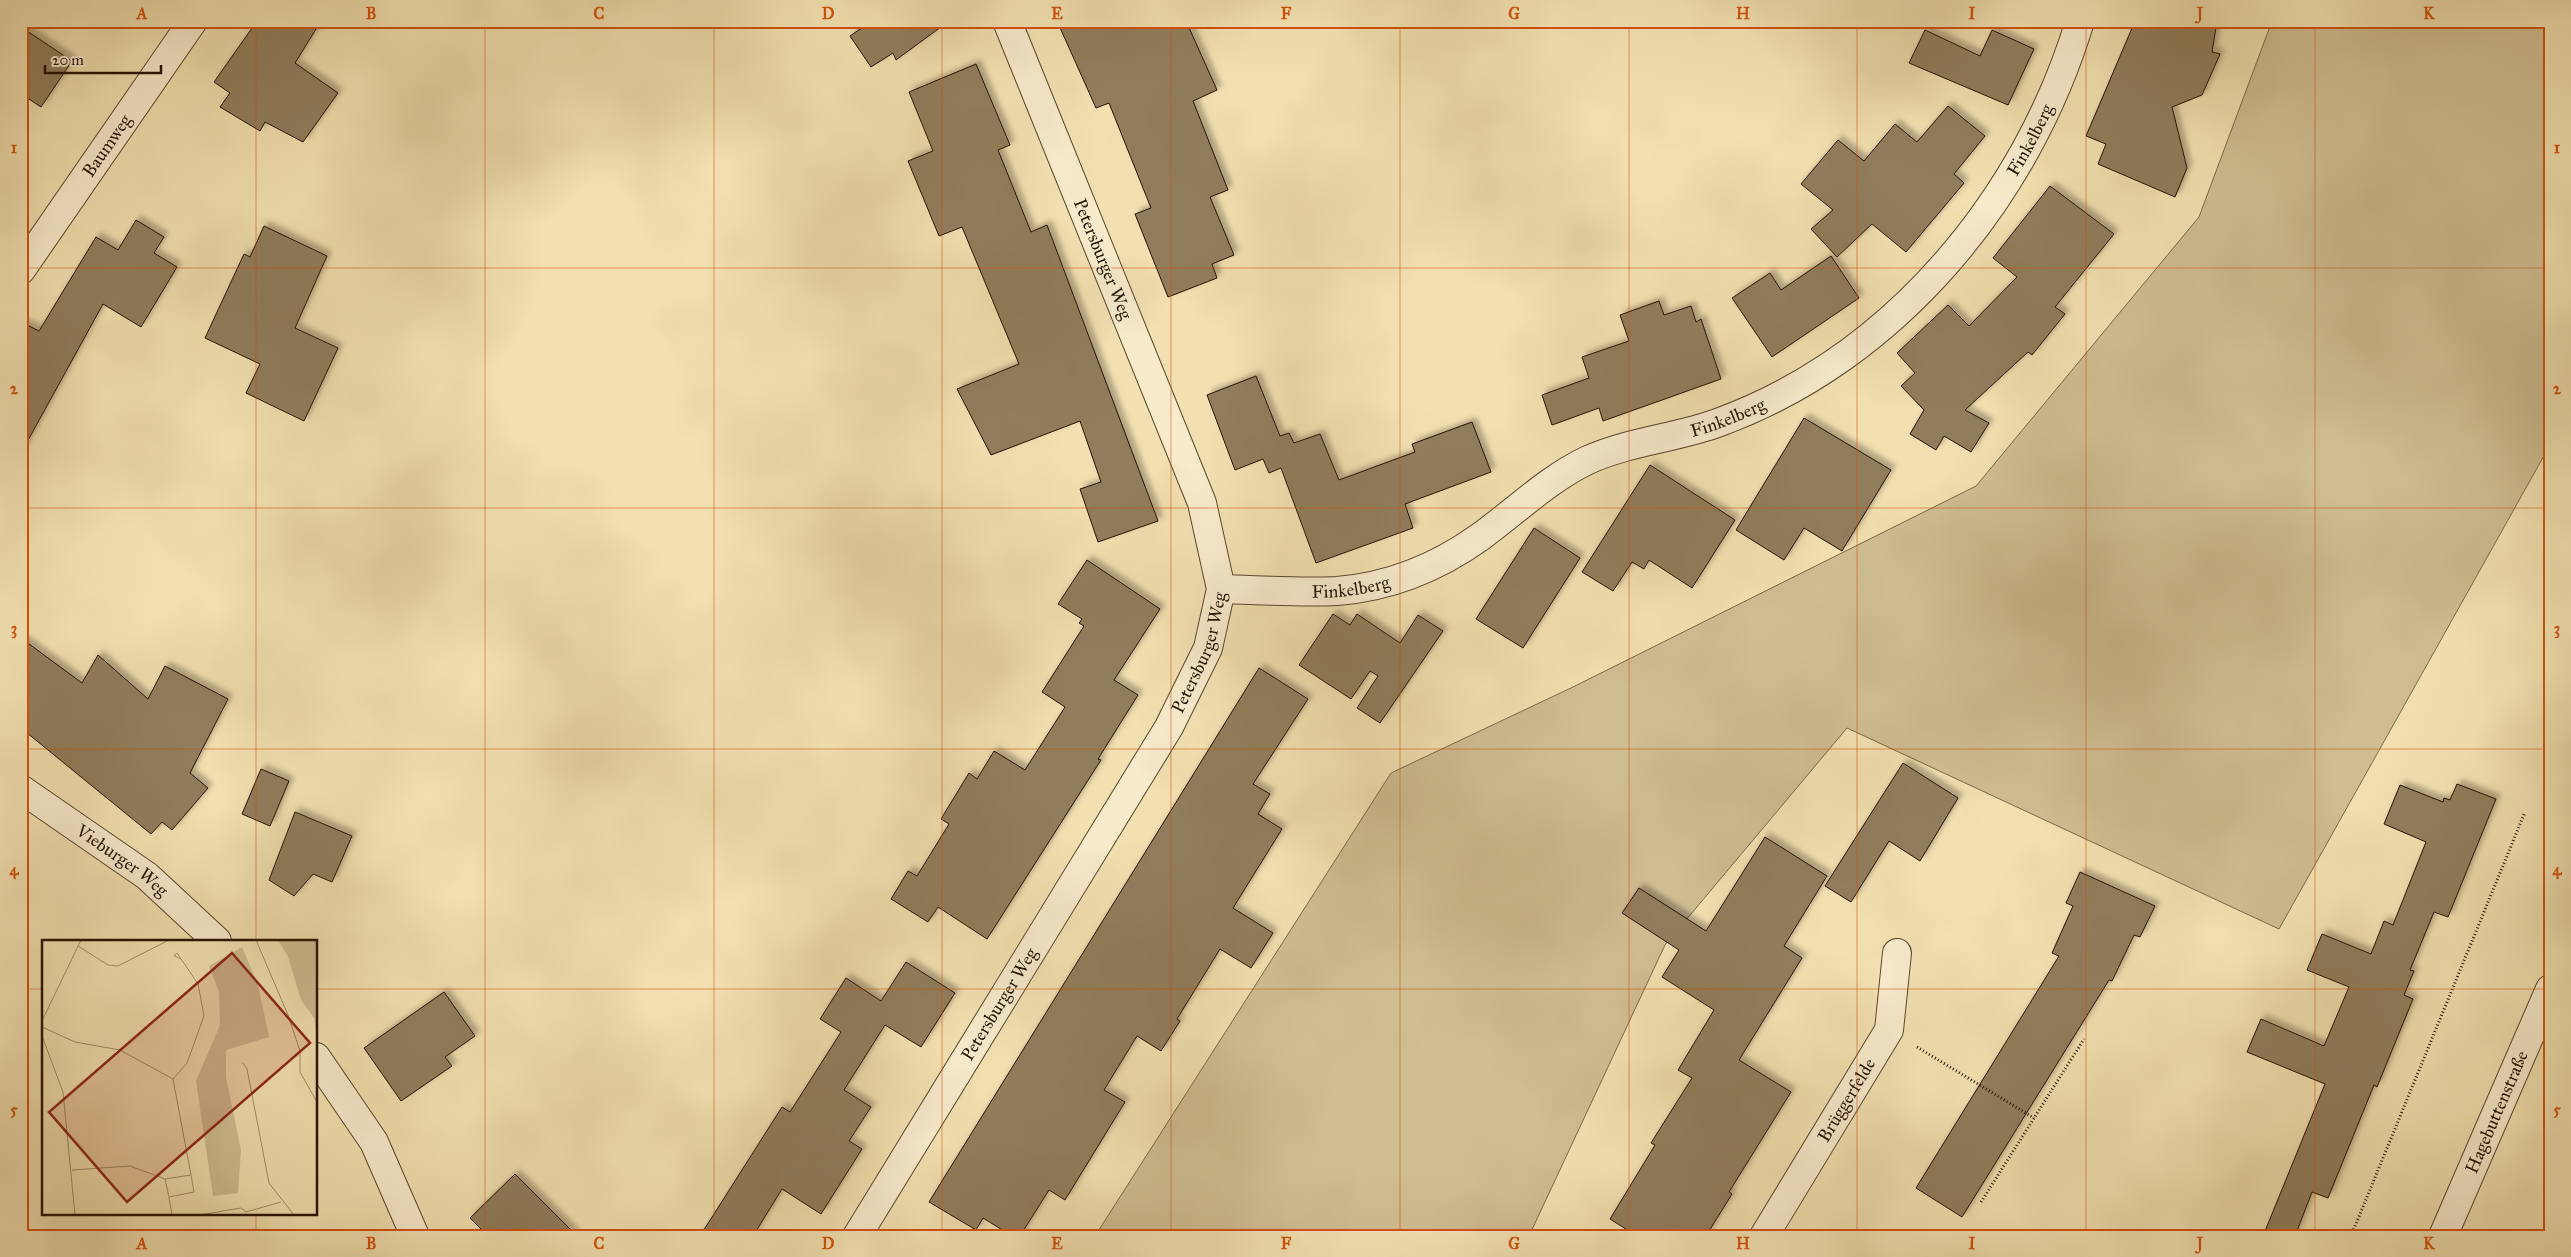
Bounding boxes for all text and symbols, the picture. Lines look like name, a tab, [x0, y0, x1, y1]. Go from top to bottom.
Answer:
text: A	[136, 4, 148, 23]
text: B	[366, 4, 376, 23]
text: C	[594, 4, 605, 23]
text: D	[822, 4, 835, 23]
text: E	[1051, 4, 1063, 23]
text: F	[1281, 4, 1292, 23]
text: G	[1508, 4, 1520, 23]
text: H	[1736, 4, 1750, 23]
text: I	[1969, 4, 1976, 23]
text: J	[2195, 4, 2204, 24]
text: K	[2423, 4, 2435, 23]
scale bar	[45, 42, 161, 74]
text: 20 m	[52, 51, 84, 69]
street label: Finkelberg	[2002, 100, 2059, 180]
street label: Baumweg	[77, 110, 137, 181]
text: 1	[11, 138, 18, 157]
text: 1	[2554, 138, 2561, 157]
street label: Petersburger Weg	[1068, 195, 1137, 324]
text: 2	[10, 379, 19, 398]
text: 2	[2553, 379, 2562, 398]
street label: Finkelberg	[1688, 393, 1770, 442]
street label: Finkelberg	[1312, 571, 1393, 603]
street label: Petersburger Weg	[1167, 589, 1232, 717]
text: 3	[11, 619, 17, 639]
text: 3	[2554, 619, 2560, 639]
street label: Vieburger Weg	[71, 819, 173, 902]
text: 4	[10, 860, 20, 880]
text: 4	[2553, 860, 2563, 880]
inset map	[42, 940, 318, 1214]
street label: Petersburger Weg	[956, 943, 1043, 1065]
street label: Hagebuttenstraße	[2460, 1047, 2533, 1177]
street label: Brüggerfelde	[1813, 1054, 1880, 1146]
text: 5	[10, 1100, 18, 1119]
text: 5	[2553, 1100, 2561, 1119]
text: A	[136, 1234, 148, 1253]
text: B	[366, 1234, 376, 1253]
text: C	[594, 1234, 605, 1253]
text: D	[822, 1234, 835, 1253]
text: E	[1051, 1234, 1063, 1253]
text: F	[1281, 1234, 1292, 1253]
text: G	[1508, 1234, 1520, 1253]
text: H	[1736, 1234, 1750, 1253]
text: I	[1969, 1234, 1976, 1253]
text: J	[2195, 1234, 2204, 1254]
text: K	[2423, 1234, 2435, 1253]

